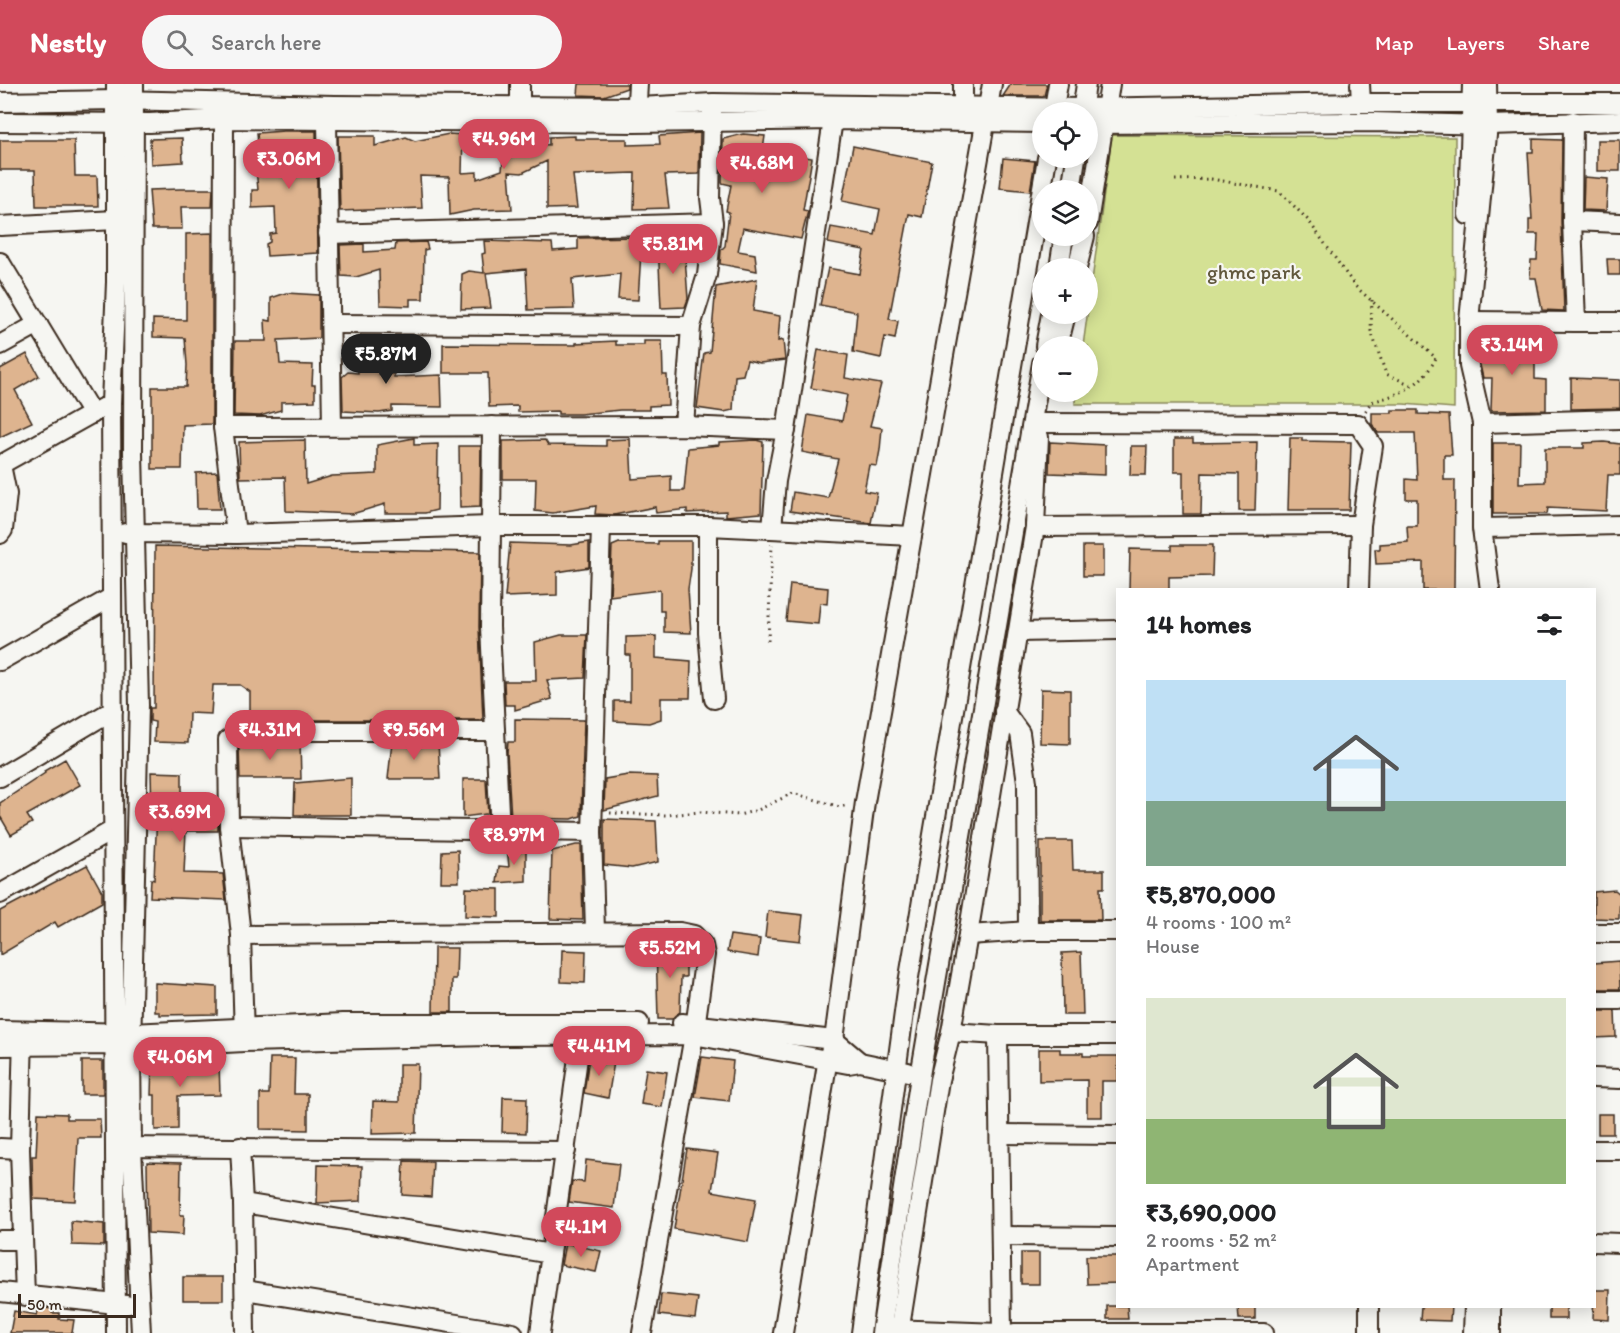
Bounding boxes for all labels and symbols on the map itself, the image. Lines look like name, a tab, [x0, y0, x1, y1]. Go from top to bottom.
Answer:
pin: ₹4.96M	[455, 119, 553, 170]
pin: ₹3.06M	[240, 139, 338, 190]
pin: ₹4.68M	[713, 143, 811, 194]
pin: ₹5.81M	[624, 224, 722, 275]
park label: ghmc park	[1207, 259, 1301, 284]
pin: ₹3.14M	[1463, 325, 1561, 376]
pin: ₹5.87M	[337, 334, 435, 385]
pin: ₹4.31M	[221, 710, 319, 761]
pin: ₹9.56M	[365, 710, 463, 761]
pin: ₹3.69M	[131, 792, 229, 843]
pin: ₹8.97M	[465, 815, 563, 866]
pin: ₹5.52M	[621, 928, 719, 979]
pin: ₹4.41M	[550, 1026, 648, 1077]
pin: ₹4.06M	[131, 1037, 229, 1088]
pin: ₹4.1M	[539, 1207, 623, 1258]
scale bar	[18, 1291, 136, 1318]

